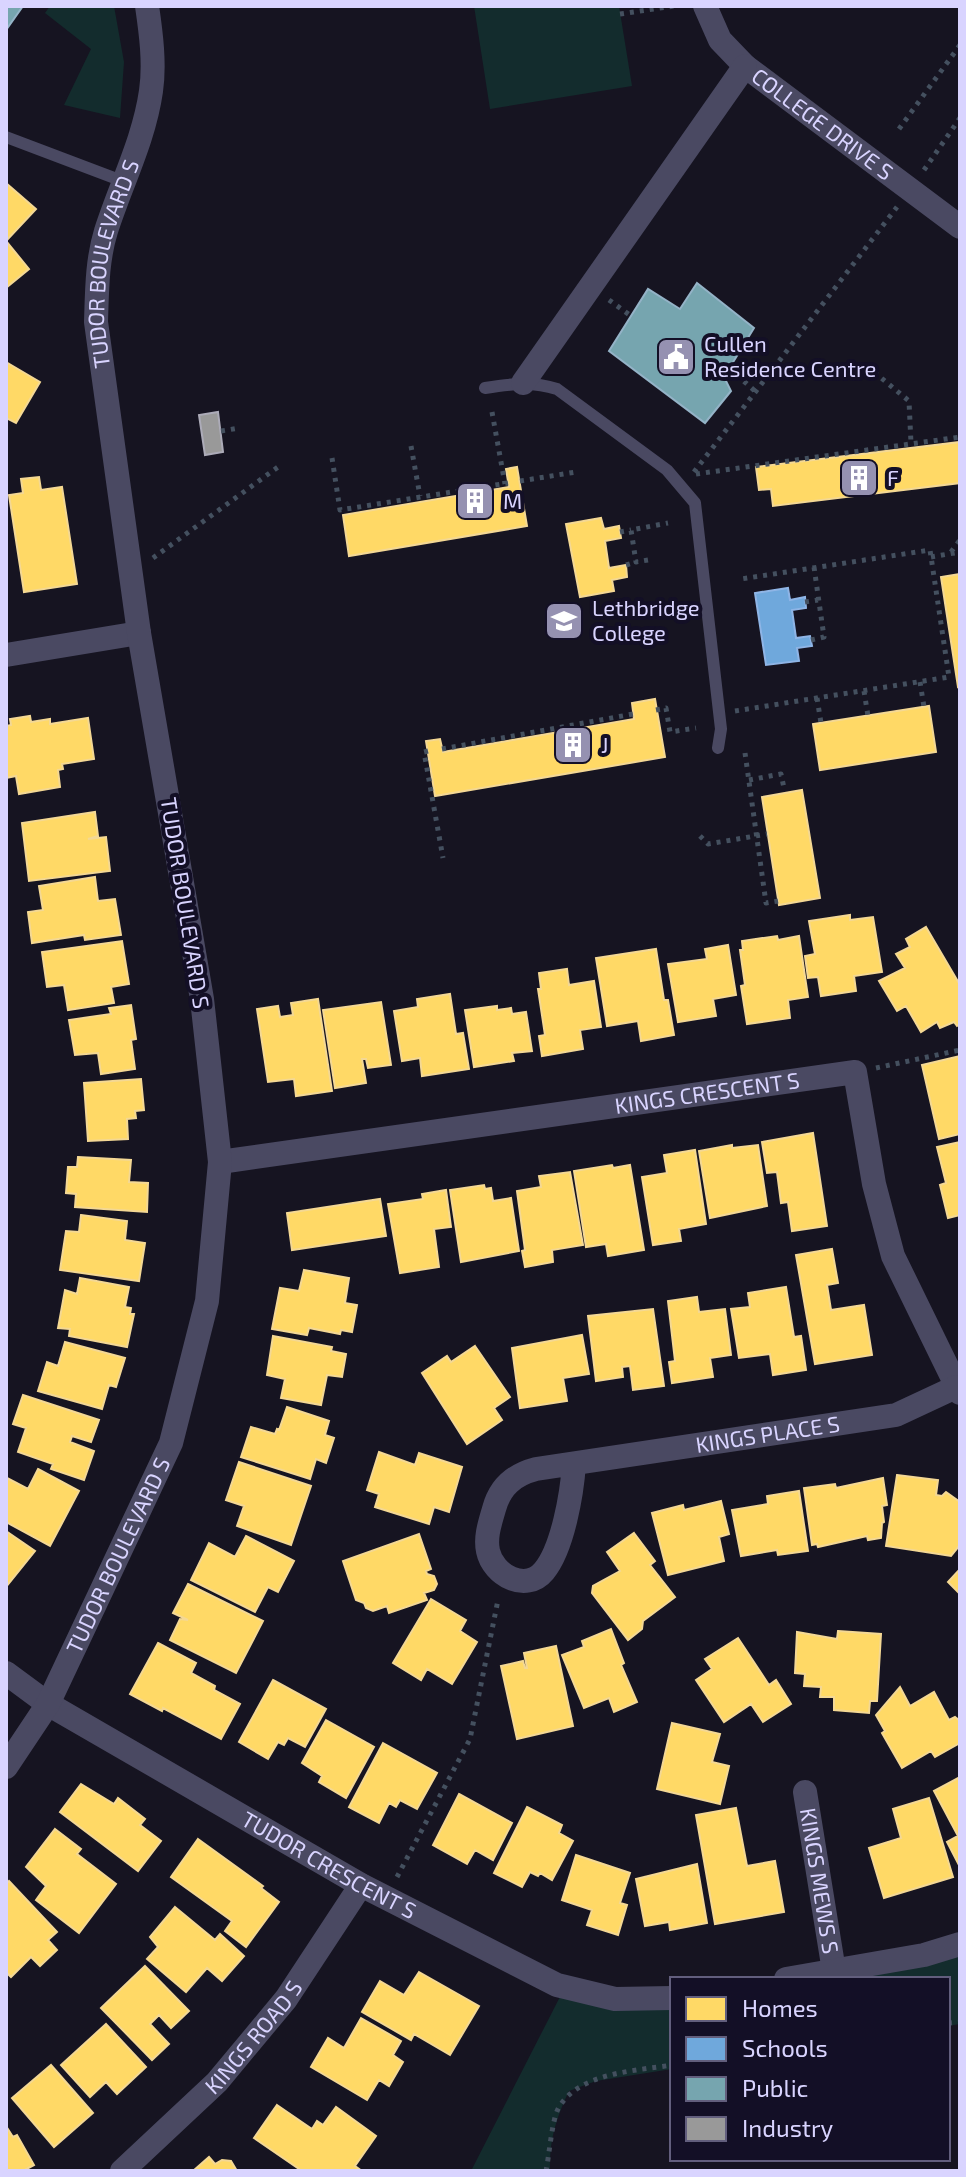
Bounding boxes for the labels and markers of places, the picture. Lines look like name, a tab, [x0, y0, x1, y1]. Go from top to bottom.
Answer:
place label: Cullen Residence Centre	[704, 330, 876, 381]
public building icon: Cullen Residence Centre	[655, 336, 697, 378]
building icon: F	[838, 457, 880, 499]
place label: F	[887, 464, 899, 490]
building icon: M	[454, 480, 496, 522]
place label: M	[503, 487, 522, 513]
place label: Lethbridge College	[592, 594, 700, 645]
school or university icon: Lethbridge College	[543, 600, 585, 642]
building icon: J	[552, 724, 594, 766]
place label: J	[601, 731, 608, 757]

